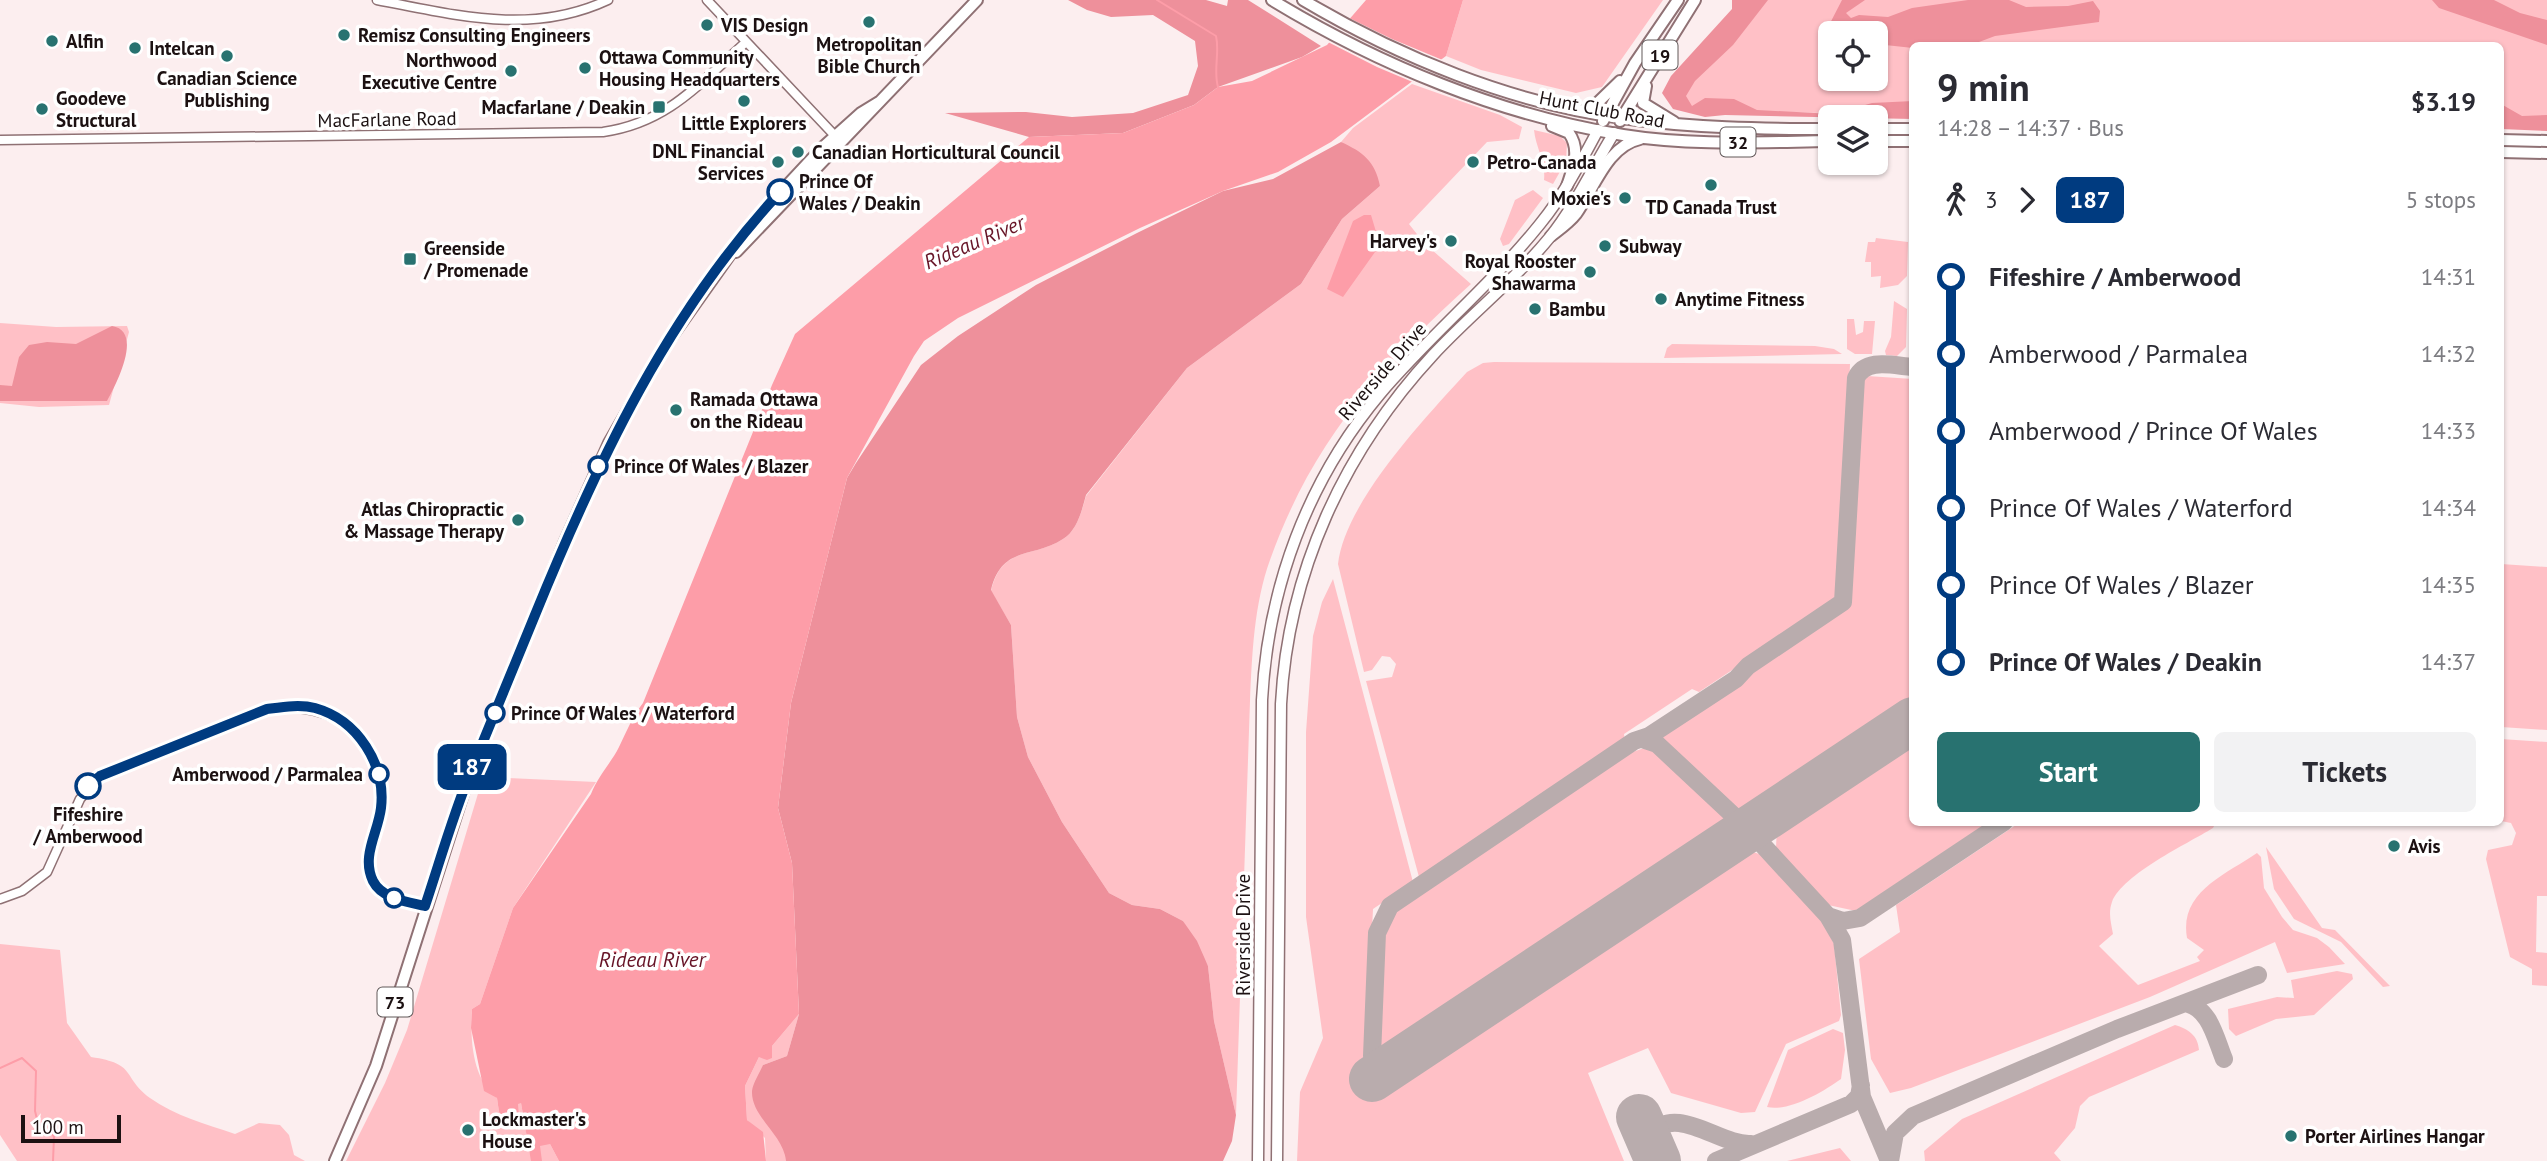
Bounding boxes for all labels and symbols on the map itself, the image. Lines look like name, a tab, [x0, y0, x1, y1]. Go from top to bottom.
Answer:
place label: VIS Design	[720, 13, 808, 37]
marker: Metropolitan Bible Church	[861, 14, 877, 30]
marker: VIS Design	[699, 17, 715, 33]
place label: Remisz Consulting Engineers	[358, 23, 591, 47]
marker: Remisz Consulting Engineers	[336, 27, 352, 43]
place label: Alfin	[66, 29, 104, 53]
place label: Metropolitan Bible Church	[816, 32, 922, 78]
marker: Alfin	[44, 33, 60, 49]
place label: Intelcan	[149, 36, 215, 60]
marker: Intelcan	[127, 40, 143, 56]
road number: 19	[1642, 40, 1678, 70]
place label: Ottawa Community Housing Headquarters	[599, 45, 780, 91]
marker: Canadian Science Publishing	[219, 48, 235, 64]
place label: Northwood Executive Centre	[362, 48, 497, 94]
marker: Ottawa Community Housing Headquarters	[577, 60, 593, 76]
marker: Northwood Executive Centre	[503, 63, 519, 79]
place label: Canadian Science Publishing	[157, 66, 297, 112]
street label: Hunt Club Road	[1537, 85, 1667, 133]
place label: Goodeve Structural	[56, 86, 137, 132]
marker: Little Explorers	[736, 93, 752, 109]
place label: Macfarlane / Deakin	[481, 95, 645, 119]
marker: Macfarlane / Deakin	[651, 99, 667, 115]
marker: Goodeve Structural	[34, 101, 50, 117]
street label: MacFarlane Road	[317, 106, 457, 132]
place label: Little Explorers	[681, 111, 807, 135]
road number: 32	[1720, 127, 1756, 156]
place label: DNL Financial Services	[652, 139, 764, 185]
place label: Canadian Horticultural Council	[812, 140, 1060, 164]
marker: Canadian Horticultural Council	[790, 144, 806, 160]
place label: Petro-Canada	[1487, 150, 1596, 174]
marker: DNL Financial Services	[770, 154, 786, 170]
marker: Petro-Canada	[1465, 154, 1481, 170]
place label: Prince Of Wales / Deakin	[799, 169, 921, 215]
marker: TD Canada Trust	[1703, 177, 1719, 193]
marker: Prince Of Wales / Deakin	[767, 179, 793, 205]
place label: Moxie's	[1551, 186, 1611, 210]
marker: Moxie's	[1617, 190, 1633, 206]
place label: TD Canada Trust	[1645, 195, 1777, 219]
water label: Rideau River	[920, 208, 1030, 275]
place label: Harvey's	[1370, 229, 1437, 253]
marker: Harvey's	[1443, 233, 1459, 249]
place label: Subway	[1619, 234, 1682, 258]
place label: Greenside / Promenade	[423, 236, 528, 282]
marker: Subway	[1597, 238, 1613, 254]
place label: Royal Rooster Shawarma	[1465, 249, 1576, 295]
marker: Greenside / Promenade	[402, 251, 418, 267]
marker: Royal Rooster Shawarma	[1582, 264, 1598, 280]
place label: Anytime Fitness	[1675, 287, 1805, 311]
marker: Anytime Fitness	[1653, 291, 1669, 307]
place label: Bambu	[1549, 297, 1605, 321]
marker: Bambu	[1527, 301, 1543, 317]
street label: Riverside Drive	[1333, 317, 1431, 425]
place label: Ramada Ottawa on the Rideau	[690, 387, 818, 433]
marker: Ramada Ottawa on the Rideau	[668, 402, 684, 418]
place label: Prince Of Wales / Blazer	[614, 454, 809, 478]
marker: Prince Of Wales / Blazer	[588, 456, 608, 476]
place label: Atlas Chiropractic & Massage Therapy	[344, 497, 505, 543]
marker: Atlas Chiropractic & Massage Therapy	[510, 512, 526, 528]
place label: Prince Of Wales / Waterford	[511, 701, 735, 725]
marker: Prince Of Wales / Waterford	[485, 703, 505, 723]
line badge: 187	[432, 744, 512, 790]
place label: Amberwood / Parmalea	[172, 762, 363, 786]
marker: Amberwood / Parmalea	[369, 764, 389, 784]
marker: Fifeshire / Amberwood	[75, 773, 101, 799]
place label: Fifeshire / Amberwood	[32, 802, 143, 848]
place label: Avis	[2408, 834, 2441, 858]
marker: Avis	[2386, 838, 2402, 854]
street label: Riverside Drive	[1231, 874, 1255, 996]
unlabelled marker	[384, 888, 404, 908]
water label: Rideau River	[599, 946, 707, 973]
road number: 73	[378, 987, 412, 1016]
place label: Lockmaster's House	[482, 1107, 586, 1153]
scale bar	[21, 1112, 121, 1144]
marker: Lockmaster's House	[460, 1122, 476, 1138]
place label: Porter Airlines Hangar	[2305, 1124, 2485, 1148]
marker: Porter Airlines Hangar	[2283, 1128, 2299, 1144]

